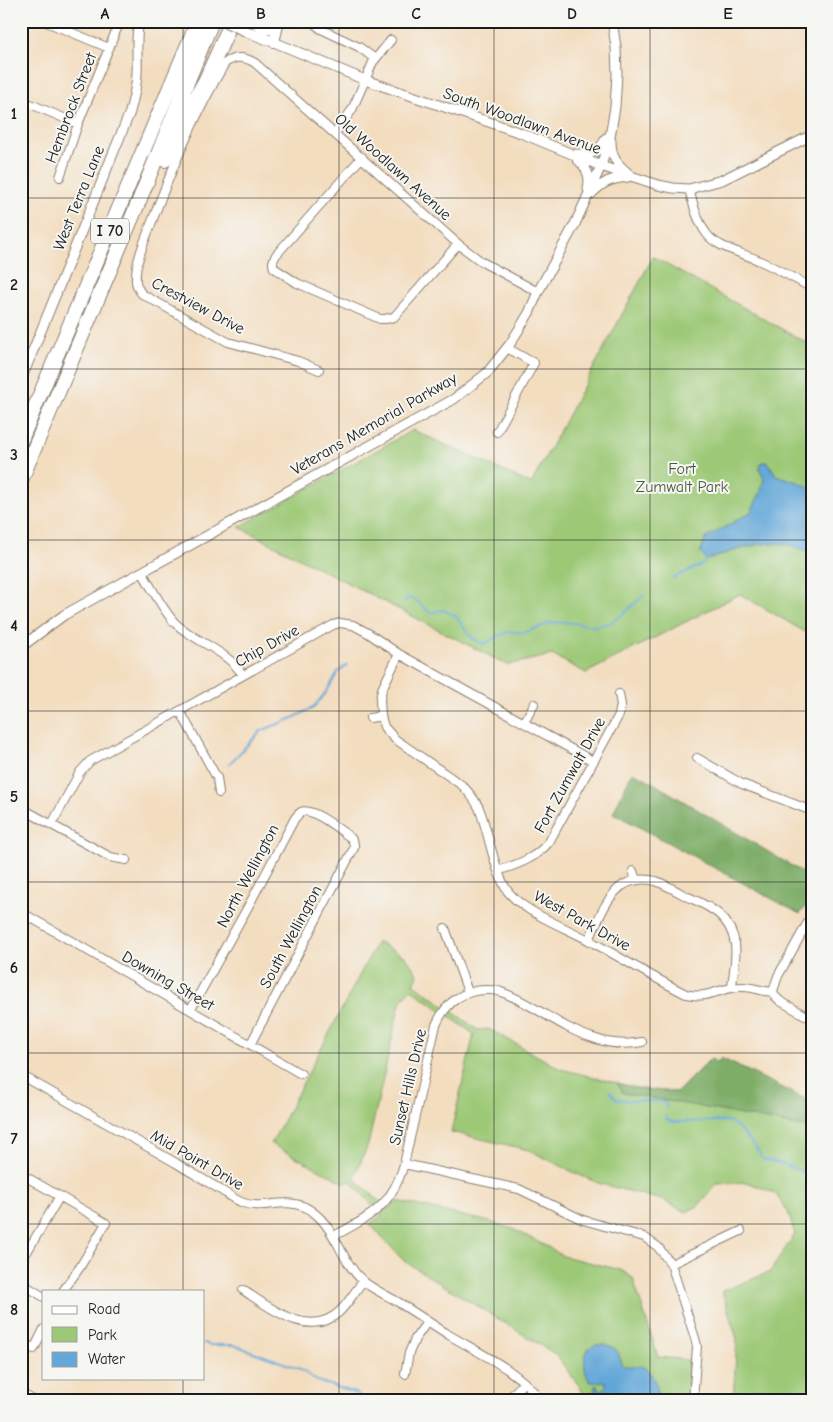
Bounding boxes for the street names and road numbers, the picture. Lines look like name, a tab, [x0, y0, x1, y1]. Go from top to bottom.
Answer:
street label: Hembrock Street	[42, 50, 100, 166]
street label: South Woodlawn Avenue	[441, 84, 603, 158]
street label: Old Woodlawn Avenue	[331, 110, 455, 224]
street label: West Terra Lane	[50, 143, 108, 253]
road number: I 70	[91, 218, 129, 244]
street label: Crestview Drive	[148, 274, 248, 338]
street label: Veterans Memorial Parkway	[288, 369, 461, 479]
street label: Chip Drive	[232, 621, 302, 671]
street label: Fort Zumwalt Drive	[531, 714, 609, 836]
street label: North Wellington	[213, 821, 283, 931]
street label: South Wellington	[256, 882, 326, 992]
street label: West Park Drive	[530, 887, 634, 955]
street label: Downing Street	[119, 947, 218, 1015]
street label: Sunset Hills Drive	[386, 1027, 430, 1147]
street label: Mid Point Drive	[147, 1126, 247, 1194]

